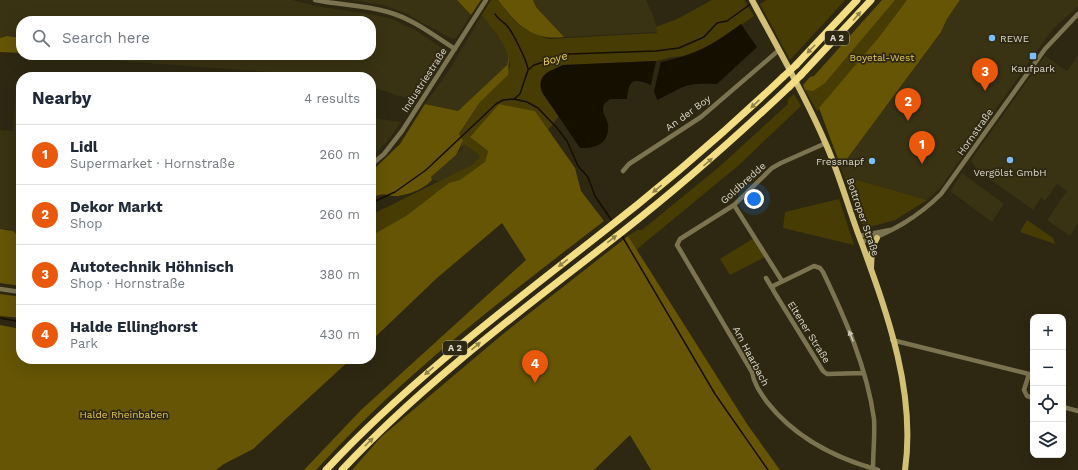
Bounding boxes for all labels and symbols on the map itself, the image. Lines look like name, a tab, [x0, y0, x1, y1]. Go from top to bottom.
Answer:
one-way arrow	[852, 11, 862, 21]
road number: A 2	[825, 31, 849, 45]
marker: REWE	[987, 33, 997, 43]
place label: REWE	[1000, 33, 1029, 44]
one-way arrow	[806, 44, 816, 54]
street label: Industriestraße	[399, 46, 449, 114]
water label: Boye	[541, 49, 569, 69]
marker: Kaufpark	[1028, 51, 1038, 61]
park label: Boyetal-West	[850, 52, 915, 63]
pin: 3	[972, 58, 998, 91]
place label: Kaufpark	[1011, 63, 1055, 74]
pin: 2	[895, 88, 921, 121]
street label: An der Boy	[663, 92, 713, 133]
one-way arrow	[750, 99, 760, 109]
street label: Hornstraße	[955, 106, 995, 157]
pin: 1	[909, 131, 935, 164]
marker: Vergölst GmbH	[1005, 155, 1015, 165]
place label: Fressnapf	[816, 156, 864, 167]
marker: Fressnapf	[867, 156, 877, 166]
one-way arrow	[703, 157, 713, 166]
street label: Goldbredde	[718, 160, 768, 206]
place label: Vergölst GmbH	[973, 167, 1047, 178]
street label: Bottroper Straße	[845, 177, 882, 258]
one-way arrow	[651, 185, 662, 194]
your location	[744, 189, 764, 209]
one-way arrow	[607, 235, 618, 244]
one-way arrow	[558, 259, 569, 267]
street label: Eltener Straße	[786, 299, 832, 365]
street label: Am Haarbach	[731, 324, 771, 388]
one-way arrow	[848, 329, 854, 341]
road number: A 2	[443, 341, 467, 355]
one-way arrow	[471, 341, 482, 350]
pin: 4	[522, 350, 548, 383]
one-way arrow	[424, 366, 434, 375]
park label: Halde Rheinbaben	[79, 409, 169, 420]
one-way arrow	[364, 437, 374, 447]

